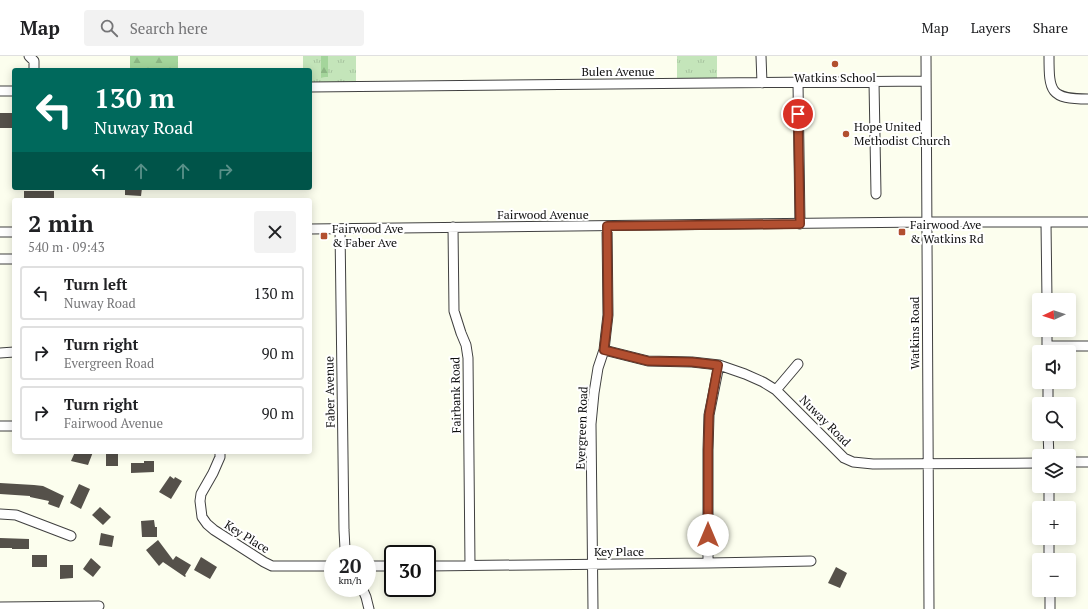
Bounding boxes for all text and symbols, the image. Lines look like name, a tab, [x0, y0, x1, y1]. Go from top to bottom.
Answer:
search box	[84, 10, 364, 46]
text: Map	[20, 15, 60, 40]
icon: search	[98, 17, 120, 39]
text: Search here	[130, 18, 208, 38]
text: Map	[922, 18, 949, 37]
text: Layers	[971, 18, 1011, 37]
text: Share	[1033, 18, 1068, 37]
marker: Watkins School	[830, 59, 840, 69]
street label: Bulen Avenue	[581, 64, 655, 79]
place label: Watkins School	[794, 70, 876, 85]
text: 130 m	[94, 79, 175, 116]
icon: left	[28, 84, 80, 136]
pin	[781, 97, 815, 131]
icon: arrive	[787, 103, 809, 125]
text: Nuway Road	[94, 115, 193, 139]
place label: Hope United Methodist Church	[854, 119, 950, 148]
marker: Hope United Methodist Church	[841, 129, 851, 139]
icon: left	[88, 160, 110, 182]
icon: ahead	[130, 160, 152, 182]
icon: ahead	[172, 160, 194, 182]
icon: right	[214, 160, 236, 182]
text: 2 min	[28, 207, 94, 239]
street label: Fairwood Avenue	[497, 207, 589, 222]
button: close	[254, 211, 296, 253]
place label: Fairwood Ave & Watkins Rd	[910, 217, 984, 246]
place label: Fairwood Ave & Faber Ave	[332, 221, 403, 250]
marker: Fairwood Ave & Watkins Rd	[897, 227, 907, 237]
marker: Fairwood Ave & Faber Ave	[319, 231, 329, 241]
text: 540 m · 09:43	[28, 238, 105, 256]
text: Turn left	[64, 274, 128, 294]
icon: left	[30, 282, 52, 304]
text: 130 m	[253, 283, 294, 303]
north arrow	[1032, 293, 1076, 337]
map controls	[1032, 293, 1076, 597]
text: Nuway Road	[64, 294, 136, 312]
street label: Watkins Road	[907, 296, 922, 369]
text: Turn right	[64, 334, 139, 354]
icon: right	[30, 342, 52, 364]
text: 90 m	[261, 343, 294, 363]
button: sound	[1032, 345, 1076, 389]
text: Evergreen Road	[64, 354, 154, 372]
street label: Faber Avenue	[321, 356, 338, 428]
street label: Fairbank Road	[447, 356, 464, 433]
street label: Evergreen Road	[573, 386, 590, 470]
street label: Nuway Road	[797, 392, 854, 450]
text: Turn right	[64, 394, 139, 414]
button: search	[1032, 397, 1076, 441]
icon: right	[30, 402, 52, 424]
text: 90 m	[261, 403, 294, 423]
text: Fairwood Avenue	[64, 414, 163, 432]
button: layers	[1032, 449, 1076, 493]
button: +	[1032, 501, 1076, 545]
position arrow	[687, 514, 729, 556]
street label: Key Place	[222, 517, 273, 556]
street label: Key Place	[594, 544, 644, 559]
speed limit sign: 30	[384, 545, 436, 597]
text: 20	[339, 552, 361, 579]
button: −	[1032, 553, 1076, 597]
text: km/h	[338, 574, 362, 587]

